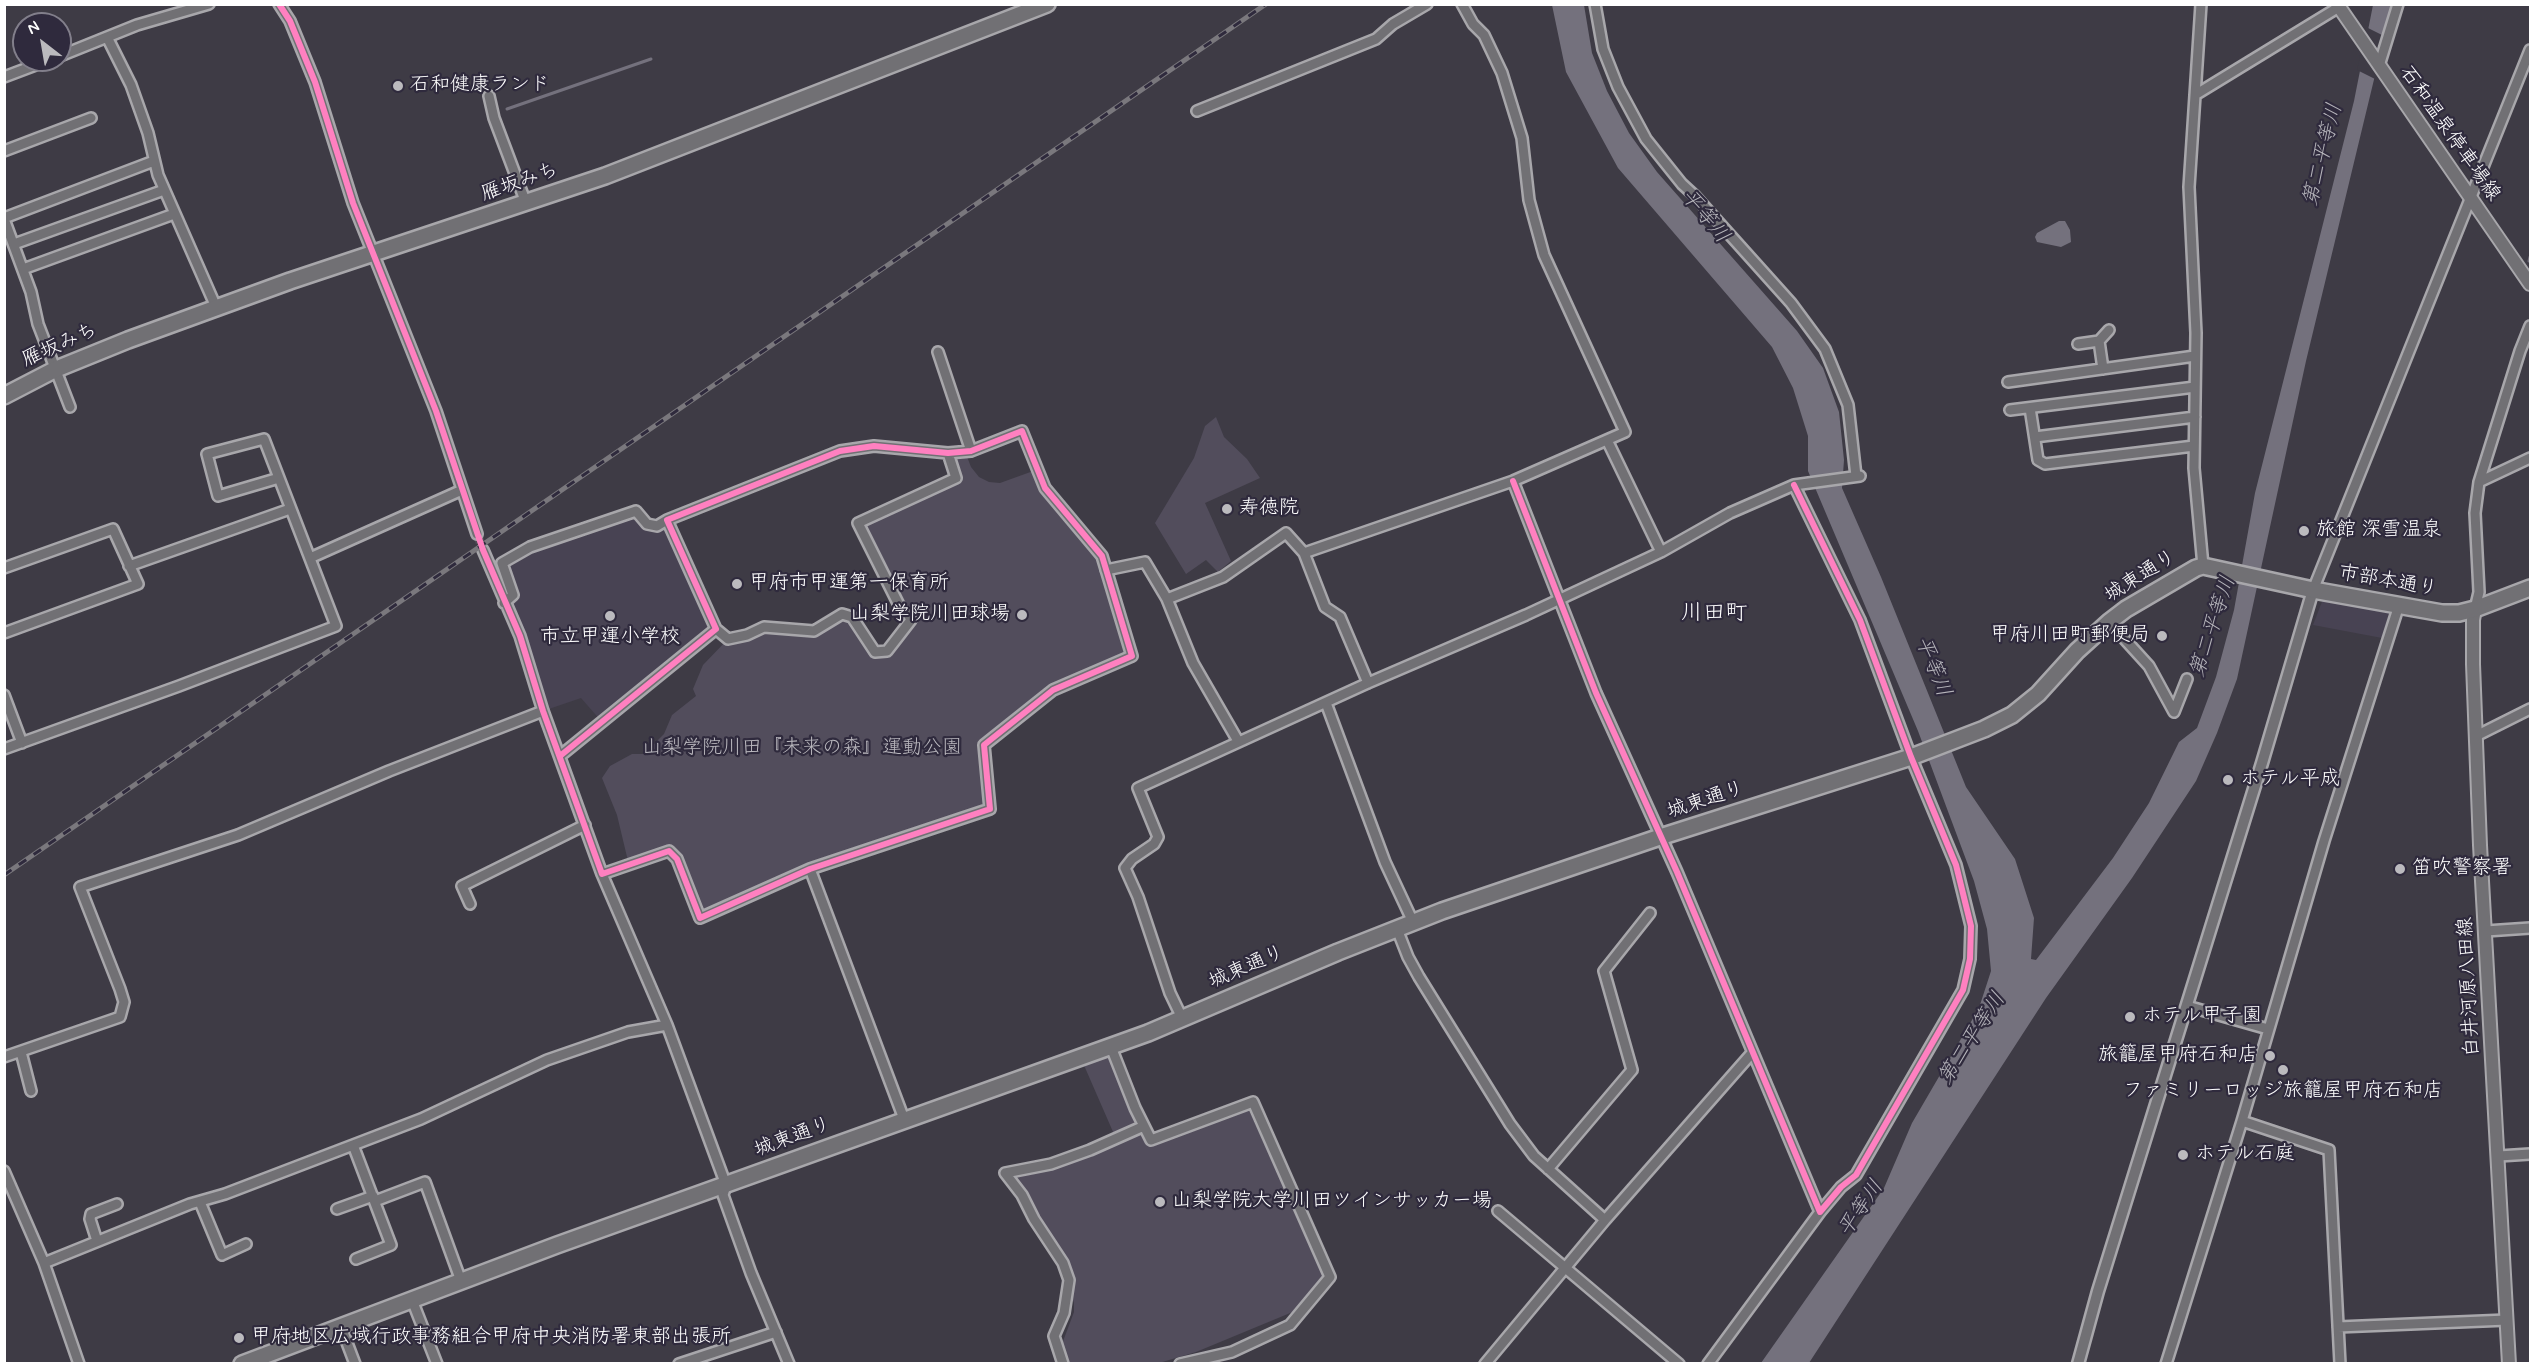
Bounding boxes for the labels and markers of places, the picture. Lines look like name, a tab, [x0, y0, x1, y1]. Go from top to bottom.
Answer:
place label: 石和健康ランド	[410, 74, 550, 98]
marker: 石和健康ランド	[391, 79, 405, 93]
place label: 寿徳院	[1239, 497, 1299, 521]
marker: 寿徳院	[1220, 502, 1234, 516]
place label: 旅館 深雪温泉	[2316, 519, 2441, 543]
marker: 旅館 深雪温泉	[2297, 524, 2311, 538]
place label: 甲府市甲運第一保育所	[749, 572, 949, 596]
marker: 甲府市甲運第一保育所	[730, 577, 744, 591]
place label: 山梨学院川田球場	[850, 603, 1010, 627]
marker: 山梨学院川田球場	[1015, 608, 1029, 622]
marker: 市立甲運小学校	[603, 609, 617, 623]
place label: 甲府川田町郵便局	[1990, 624, 2150, 648]
place label: 市立甲運小学校	[540, 626, 680, 650]
marker: 甲府川田町郵便局	[2155, 629, 2169, 643]
place label: ホテル平成	[2240, 768, 2340, 792]
marker: ホテル平成	[2221, 773, 2235, 787]
place label: 笛吹警察署	[2412, 857, 2512, 881]
marker: 笛吹警察署	[2393, 862, 2407, 876]
place label: ホテル甲子園	[2142, 1005, 2262, 1029]
marker: ホテル甲子園	[2123, 1010, 2137, 1024]
place label: 旅籠屋甲府石和店	[2098, 1044, 2258, 1068]
marker: 旅籠屋甲府石和店	[2263, 1049, 2277, 1063]
marker: ファミリーロッジ旅籠屋甲府石和店	[2276, 1063, 2290, 1077]
place label: ファミリーロッジ旅籠屋甲府石和店	[2123, 1080, 2443, 1104]
place label: ホテル石庭	[2195, 1143, 2295, 1167]
marker: ホテル石庭	[2176, 1148, 2190, 1162]
place label: 山梨学院大学川田ツインサッカー場	[1172, 1190, 1492, 1214]
marker: 山梨学院大学川田ツインサッカー場	[1153, 1195, 1167, 1209]
place label: 甲府地区広域行政事務組合甲府中央消防署東部出張所	[251, 1326, 731, 1350]
marker: 甲府地区広域行政事務組合甲府中央消防署東部出張所	[232, 1331, 246, 1345]

